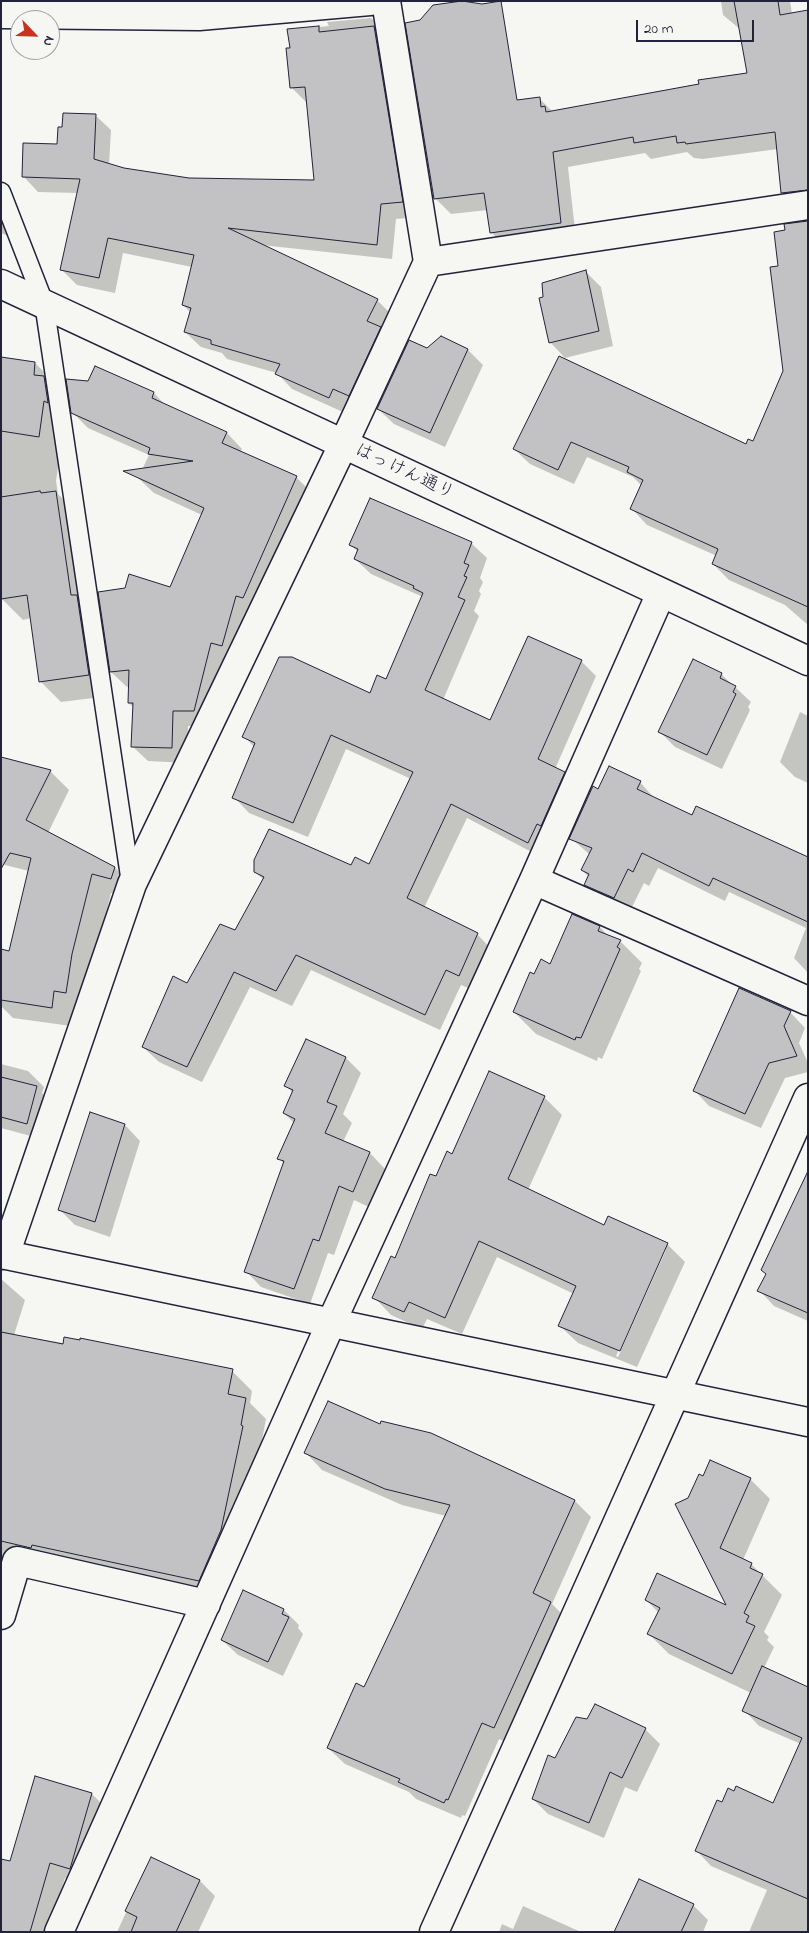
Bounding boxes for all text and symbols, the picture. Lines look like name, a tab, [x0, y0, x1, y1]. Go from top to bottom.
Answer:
north arrow	[10, 10, 60, 60]
scale bar	[639, 10, 756, 42]
text: 20 m	[644, 18, 673, 40]
text: N	[37, 32, 60, 49]
street label: はっけん通り	[350, 440, 458, 506]

